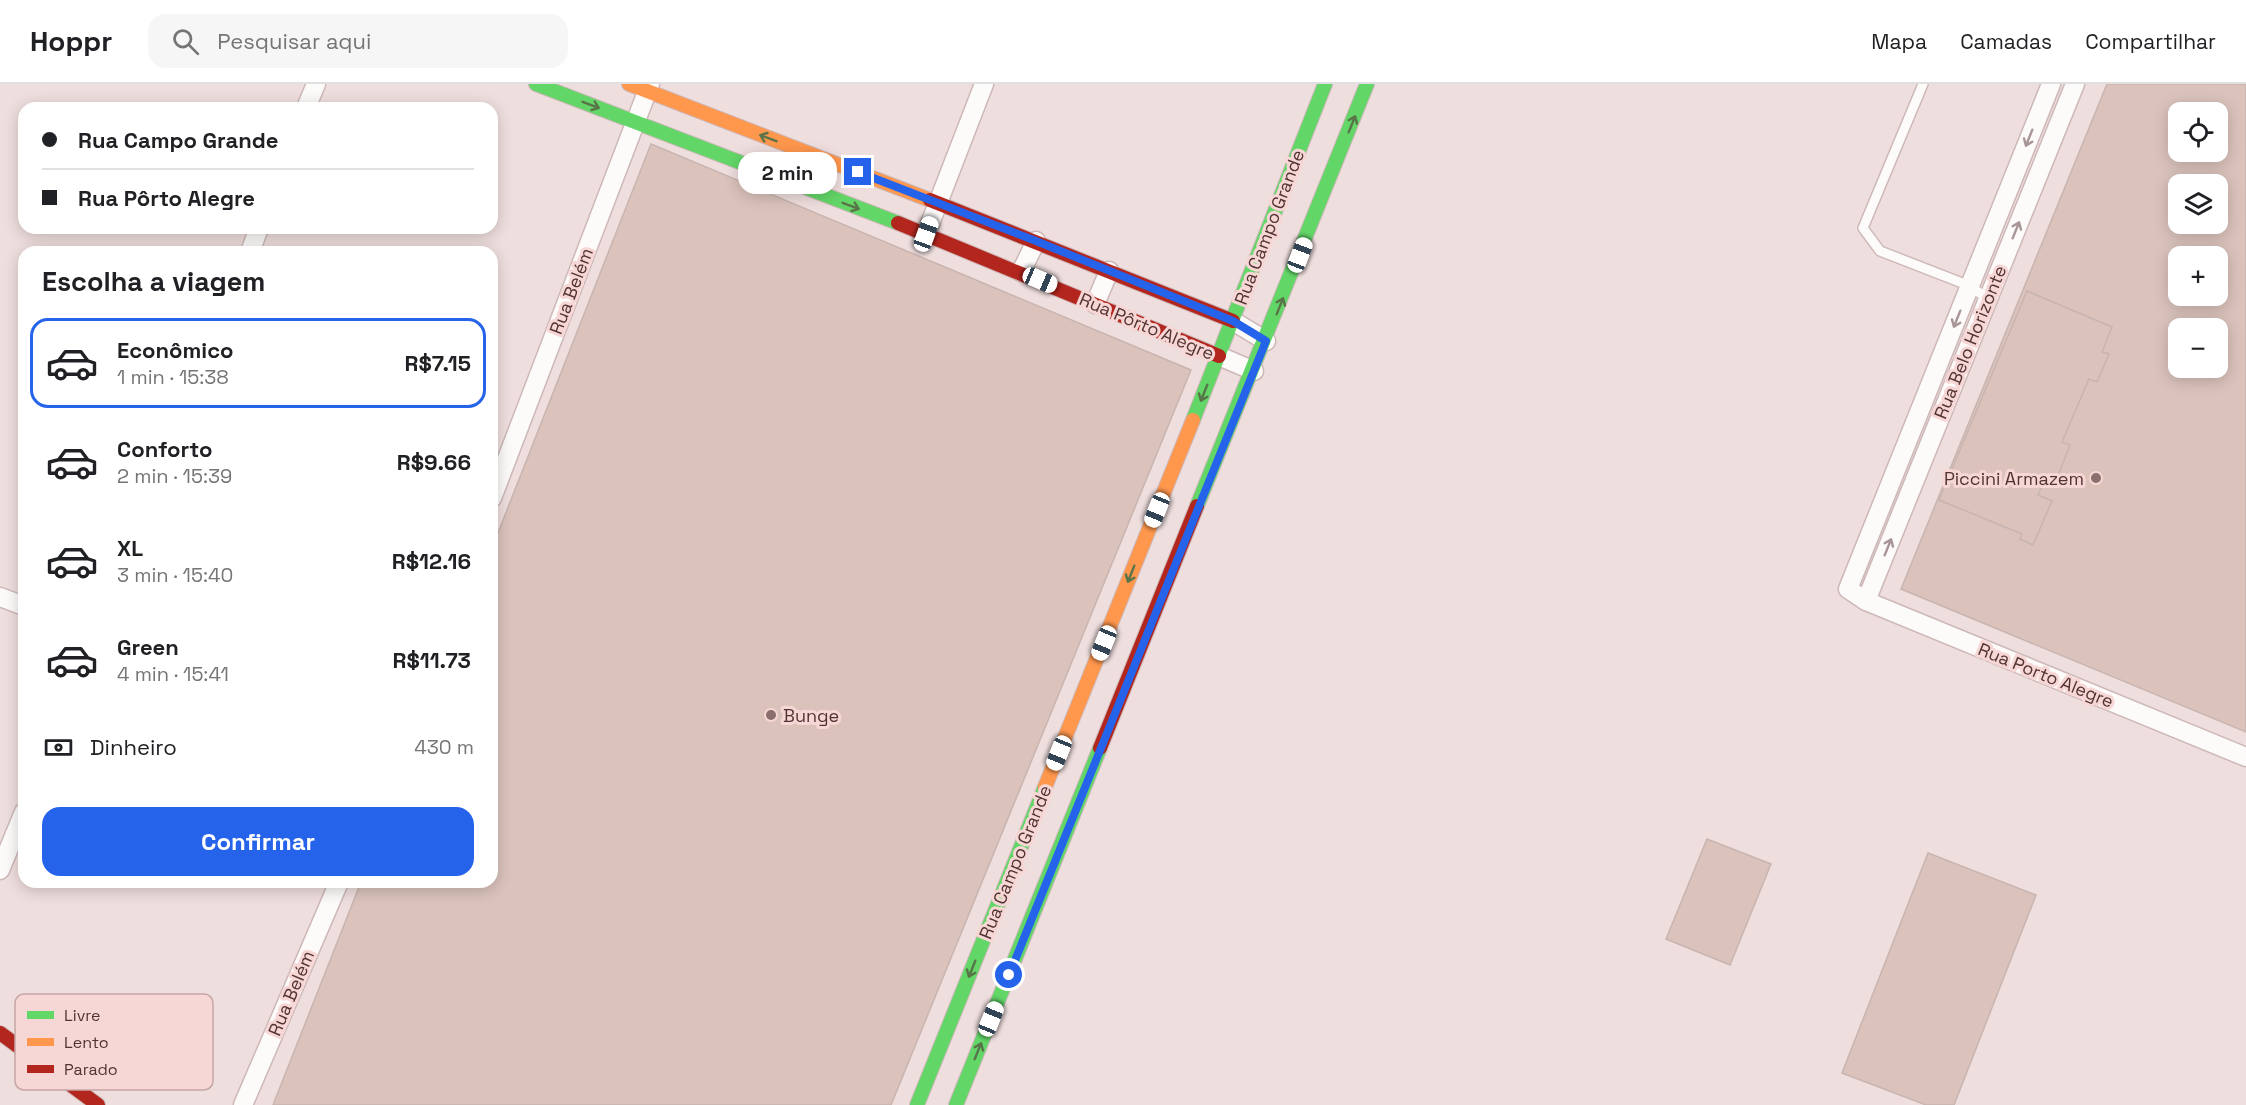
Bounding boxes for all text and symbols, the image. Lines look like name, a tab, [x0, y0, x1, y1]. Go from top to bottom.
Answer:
search box	[148, 14, 568, 68]
text: Hoppr	[30, 23, 112, 59]
icon: search	[169, 25, 202, 58]
text: Pesquisar aqui	[217, 27, 371, 55]
text: Mapa	[1871, 28, 1927, 55]
text: Camadas	[1960, 28, 2052, 55]
text: Compartilhar	[2085, 28, 2216, 55]
one-way arrow	[581, 100, 599, 111]
map controls	[2168, 102, 2228, 378]
button: locate	[2168, 102, 2228, 162]
one-way arrow	[1347, 115, 1358, 134]
text: Rua Campo Grande	[78, 126, 279, 154]
one-way arrow	[2023, 129, 2034, 147]
one-way arrow	[760, 131, 778, 142]
street label: Rua Campo Grande	[1229, 146, 1309, 308]
callout: 2 min	[738, 151, 837, 193]
route end	[844, 158, 871, 185]
text: 2 min	[762, 160, 813, 186]
button: layers	[2168, 174, 2228, 234]
text: Rua Pôrto Alegre	[78, 184, 255, 212]
one-way arrow	[841, 201, 860, 212]
car	[911, 214, 941, 254]
one-way arrow	[2011, 221, 2022, 239]
car	[1285, 235, 1315, 275]
street label: Rua Belém	[544, 245, 598, 337]
button: +	[2168, 246, 2228, 306]
street label: Rua Belo Horizonte	[1929, 262, 2011, 422]
text: Escolha a viagem	[42, 264, 265, 299]
car	[1020, 265, 1060, 295]
street label: Rua Pôrto Alegre	[1076, 287, 1218, 365]
one-way arrow	[1275, 297, 1286, 315]
one-way arrow	[1950, 310, 1961, 328]
button: −	[2168, 318, 2228, 378]
icon: car	[45, 336, 99, 390]
text: Econômico	[117, 336, 234, 364]
text: R$7.15	[405, 349, 471, 377]
text: 1 min · 15:38	[117, 364, 229, 390]
one-way arrow	[1198, 383, 1209, 401]
icon: car	[45, 435, 99, 489]
text: Conforto	[117, 435, 212, 463]
text: R$9.66	[397, 448, 471, 476]
text: 2 min · 15:39	[117, 463, 232, 489]
place label: Piccini Armazem	[1944, 467, 2084, 490]
marker: Piccini Armazem	[2089, 471, 2103, 485]
car	[1142, 490, 1172, 530]
icon: car	[45, 534, 99, 588]
text: XL	[117, 534, 143, 562]
one-way arrow	[1883, 538, 1894, 557]
text: R$12.16	[392, 547, 471, 575]
text: 3 min · 15:40	[117, 562, 233, 588]
one-way arrow	[1125, 564, 1136, 582]
car	[1089, 623, 1119, 663]
icon: car	[45, 633, 99, 687]
text: Green	[117, 633, 179, 661]
street label: Rua Porto Alegre	[1975, 637, 2117, 713]
text: R$11.73	[393, 646, 471, 674]
text: 4 min · 15:41	[117, 661, 229, 687]
place label: Bunge	[783, 704, 839, 727]
marker: Bunge	[764, 708, 778, 722]
icon: cash	[42, 731, 75, 764]
text: Dinheiro	[90, 733, 177, 761]
car	[1044, 733, 1074, 773]
text: 430 m	[414, 734, 474, 760]
street label: Rua Campo Grande	[974, 782, 1056, 942]
button: Confirmar	[42, 807, 474, 876]
street label: Rua Belém	[263, 947, 319, 1039]
one-way arrow	[966, 959, 977, 977]
route start	[995, 961, 1022, 988]
legend	[15, 994, 213, 1090]
car	[976, 999, 1006, 1039]
text: Livre	[64, 1005, 101, 1026]
text: Lento	[64, 1032, 109, 1053]
one-way arrow	[973, 1042, 984, 1061]
text: Parado	[64, 1059, 118, 1080]

